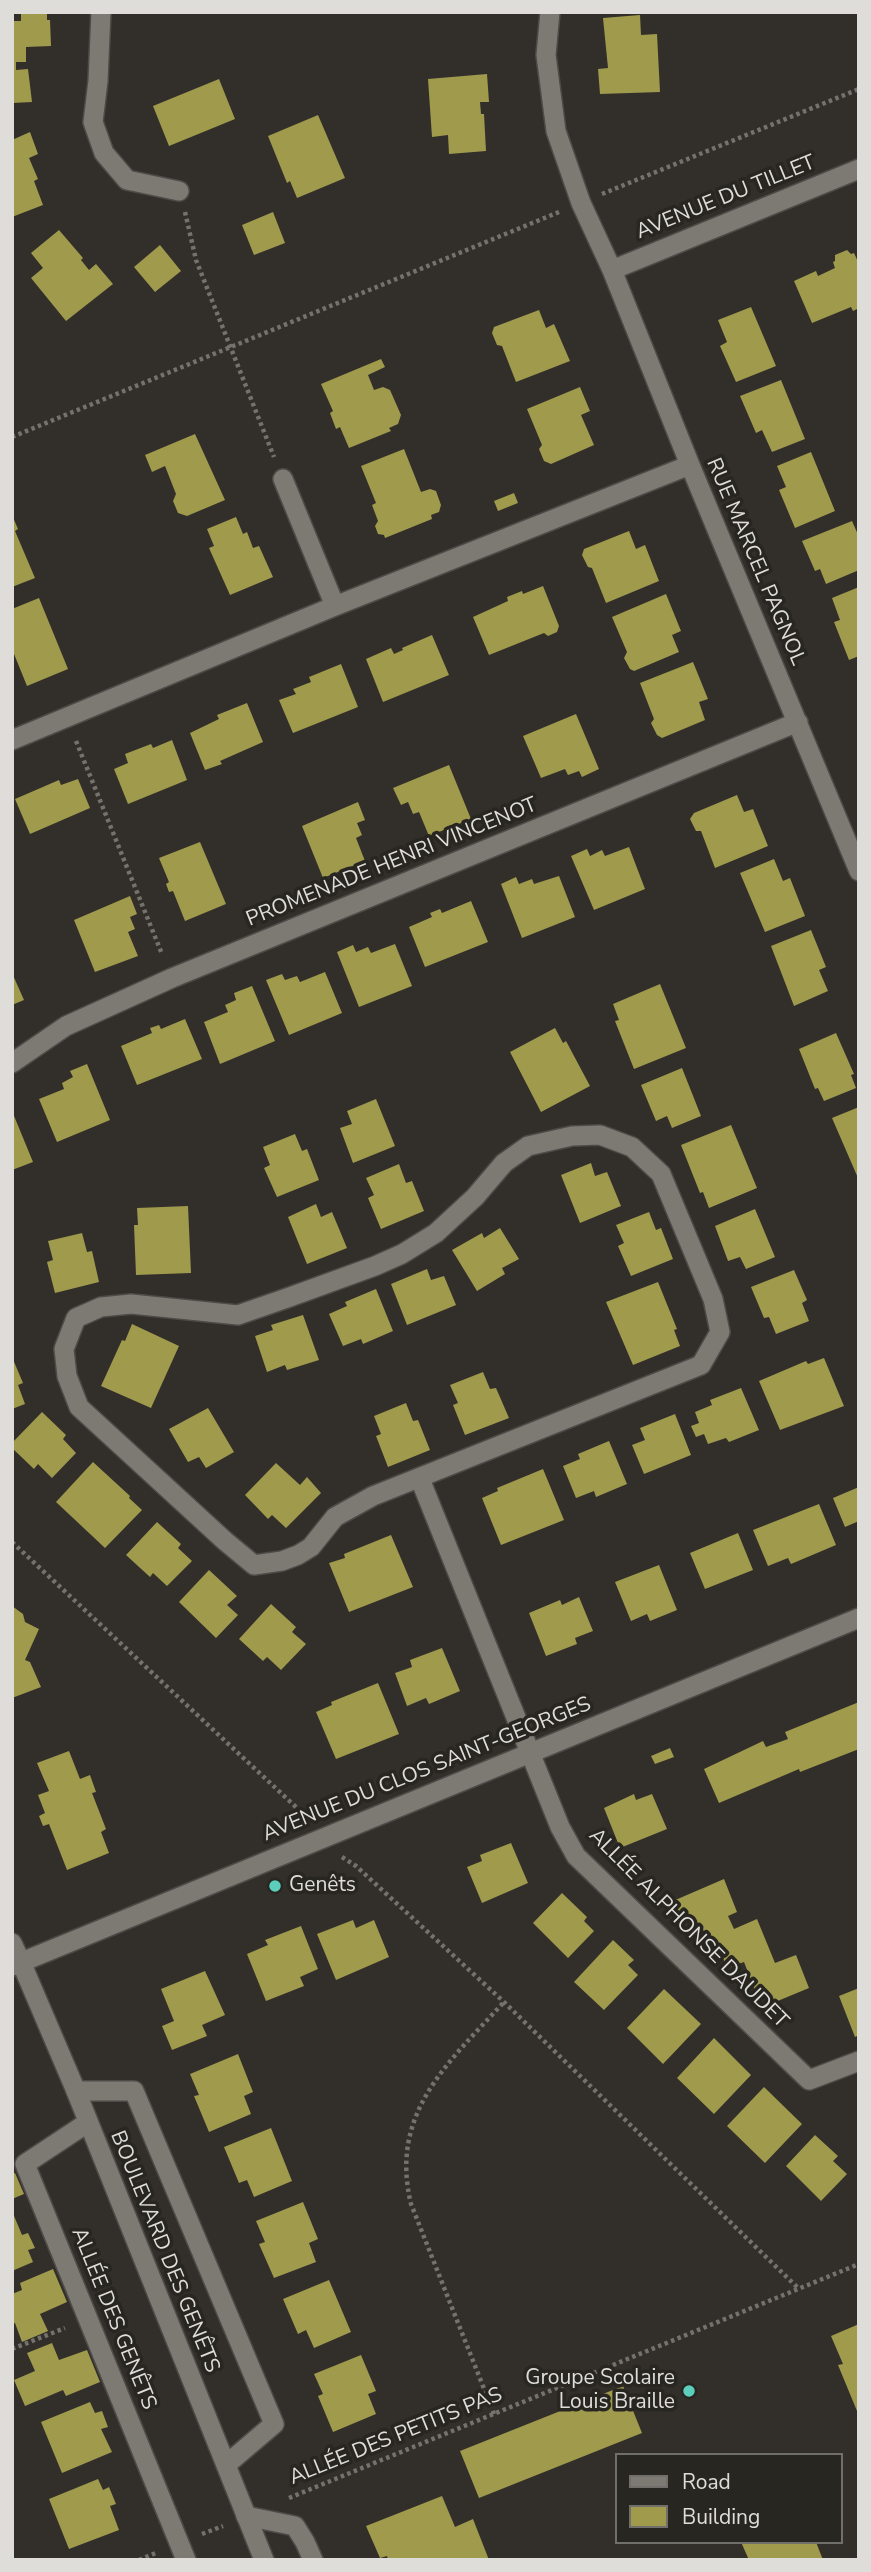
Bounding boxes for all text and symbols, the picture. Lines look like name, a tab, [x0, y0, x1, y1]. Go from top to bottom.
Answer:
street label: AVENUE DU TILLET	[633, 151, 819, 245]
street label: RUE MARCEL PAGNOL	[700, 455, 810, 669]
street label: PROMENADE HENRI VINCENOT	[243, 793, 541, 933]
street label: AVENUE DU CLOS SAINT-GEORGES	[259, 1692, 595, 1848]
street label: ALLÉE ALPHONSE DAUDET	[583, 1824, 793, 2034]
place label: Genêts	[289, 1873, 356, 1899]
marker: Genêts	[267, 1878, 283, 1894]
street label: BOULEVARD DES GENÊTS	[104, 2127, 224, 2377]
street label: ALLÉE DES GENÊTS	[65, 2224, 161, 2414]
place label: Groupe Scolaire Louis Braille	[525, 2366, 675, 2416]
street label: ALLÉE DES PETITS PAS	[286, 2383, 506, 2491]
marker: Groupe Scolaire Louis Braille	[681, 2383, 697, 2399]
legend	[616, 2453, 843, 2544]
text: Road	[682, 2468, 731, 2496]
text: Building	[682, 2503, 760, 2531]

